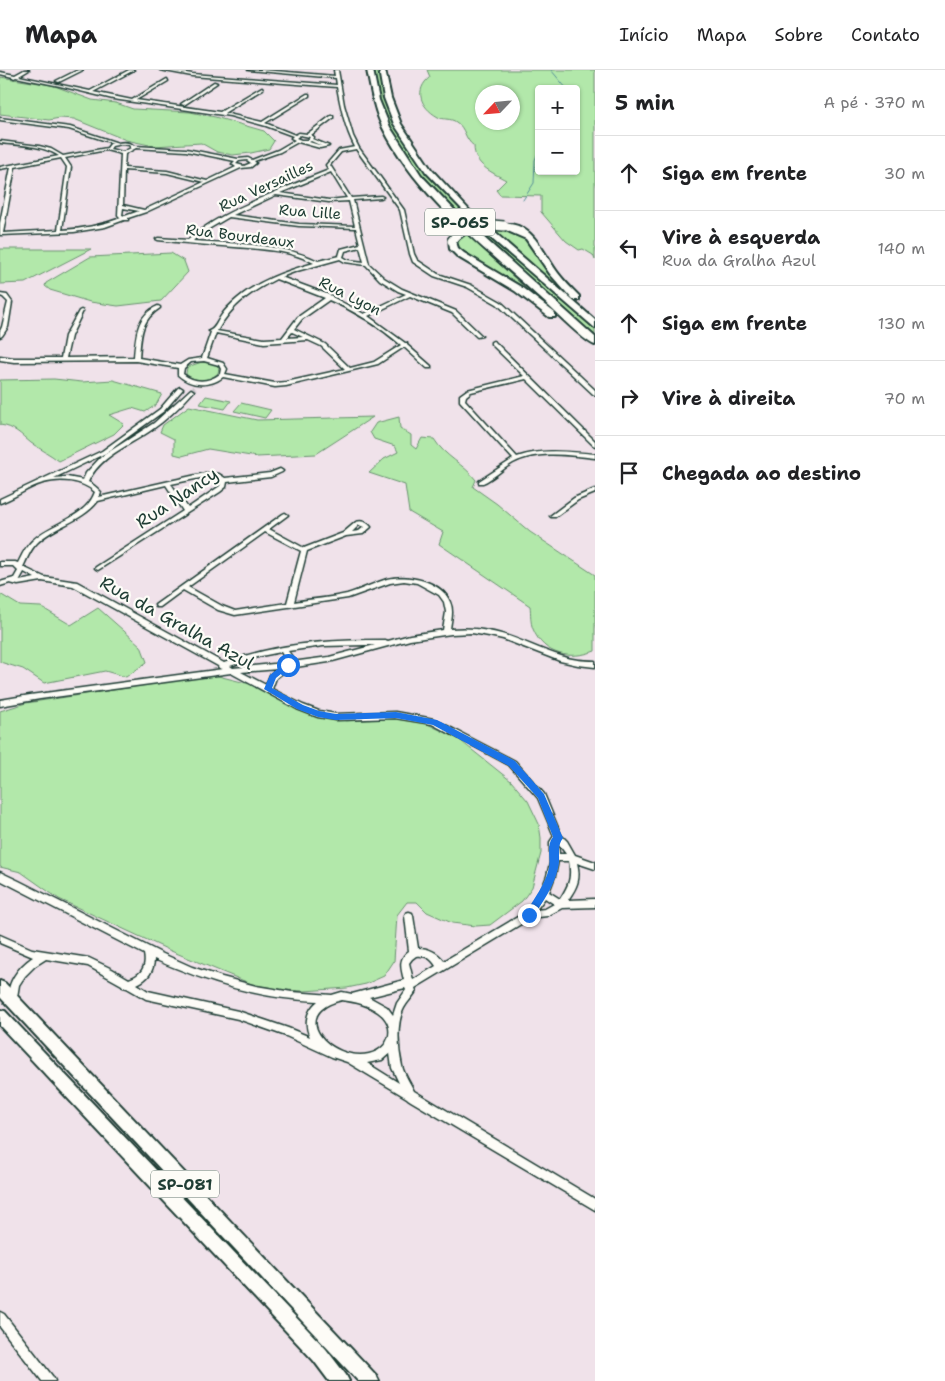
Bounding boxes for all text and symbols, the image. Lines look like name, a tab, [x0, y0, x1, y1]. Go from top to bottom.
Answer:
text: Mapa	[25, 19, 97, 51]
text: Início	[619, 23, 669, 47]
text: Mapa	[697, 23, 746, 47]
text: Sobre	[774, 23, 823, 47]
text: Contato	[851, 23, 920, 47]
north arrow	[475, 85, 520, 130]
map controls	[535, 85, 580, 175]
button: +	[535, 85, 580, 130]
text: 5 min	[615, 89, 675, 117]
text: A pé · 370 m	[823, 92, 925, 113]
button: −	[535, 130, 580, 175]
street label: Rua Versailles	[216, 155, 316, 217]
icon: ahead	[615, 159, 643, 187]
text: Siga em frente	[662, 161, 807, 186]
text: 30 m	[884, 163, 925, 184]
street label: Rua Lille	[278, 200, 342, 224]
road number: SP-065	[425, 208, 495, 236]
street label: Rua Bourdeaux	[185, 219, 296, 253]
text: Vire à esquerda	[662, 225, 820, 250]
icon: left	[615, 234, 643, 262]
text: 140 m	[878, 238, 925, 259]
text: Rua da Gralha Azul	[662, 250, 816, 271]
street label: Rua Lyon	[315, 272, 385, 320]
icon: ahead	[615, 309, 643, 337]
text: Siga em frente	[662, 311, 807, 336]
text: 130 m	[878, 313, 925, 334]
icon: right	[615, 384, 643, 412]
text: Vire à direita	[662, 386, 795, 411]
text: 70 m	[884, 388, 925, 409]
icon: arrive	[615, 459, 643, 487]
text: Chegada ao destino	[662, 461, 861, 486]
street label: Rua Nancy	[131, 462, 223, 534]
street label: Rua da Gralha Azul	[96, 571, 259, 676]
route start	[277, 654, 300, 677]
route end	[518, 904, 541, 927]
road number: SP-081	[151, 1170, 219, 1198]

